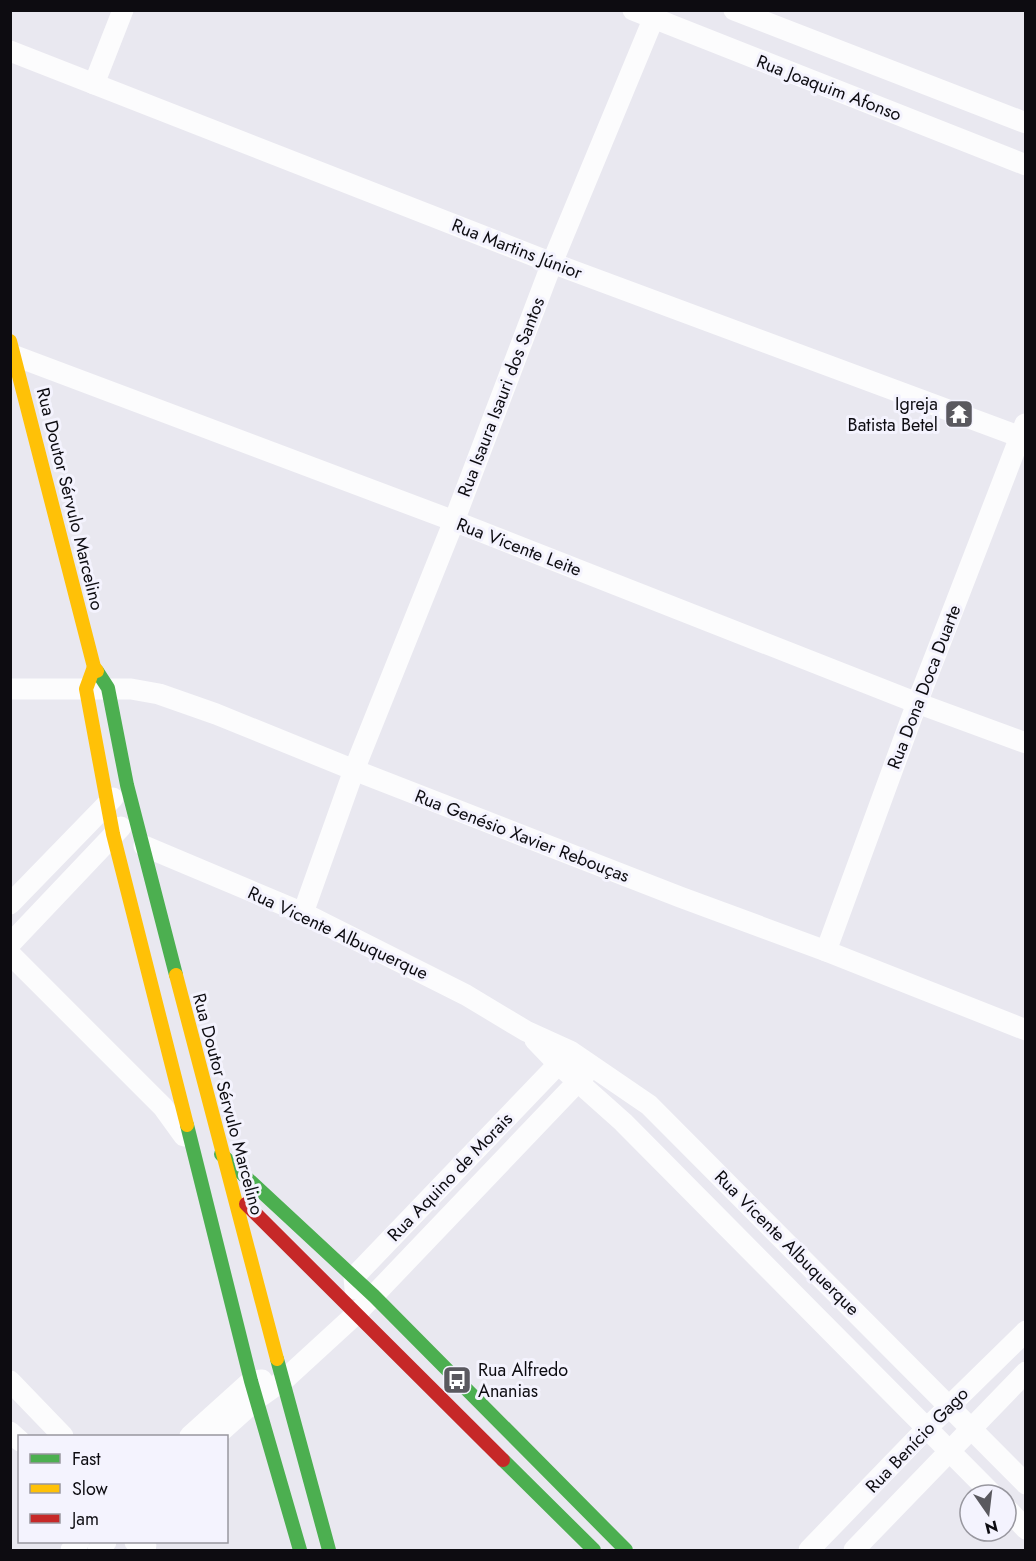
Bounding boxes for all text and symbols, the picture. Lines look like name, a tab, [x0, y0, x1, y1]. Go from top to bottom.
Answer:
street label: Rua Joaquim Afonso	[753, 48, 906, 128]
street label: Rua Martins Júnior	[448, 212, 587, 286]
street label: Rua Isaura Isauri dos Santos	[451, 294, 551, 500]
street label: Rua Doutor Sérvulo Marcelino	[30, 385, 110, 613]
place label: Igreja Batista Betel	[848, 391, 938, 438]
temple icon: Igreja Batista Betel	[943, 398, 975, 430]
street label: Rua Vicente Leite	[453, 511, 585, 583]
street label: Rua Dona Doca Duarte	[881, 601, 967, 773]
street label: Rua Genésio Xavier Rebouças	[411, 783, 633, 889]
street label: Rua Vicente Albuquerque	[244, 880, 432, 986]
street label: Rua Doutor Sérvulo Marcelino	[186, 990, 270, 1218]
street label: Rua Aquino de Morais	[381, 1107, 519, 1247]
street label: Rua Vicente Albuquerque	[708, 1164, 866, 1322]
place label: Rua Alfredo Ananias	[478, 1357, 568, 1404]
bus stop icon: Rua Alfredo Ananias	[441, 1364, 473, 1396]
street label: Rua Benício Gago	[860, 1381, 974, 1499]
legend	[18, 1435, 228, 1543]
text: Fast	[72, 1446, 101, 1472]
text: Slow	[72, 1476, 109, 1502]
north arrow	[958, 1483, 1018, 1543]
text: Jam	[70, 1506, 99, 1532]
text: N	[983, 1514, 1000, 1540]

